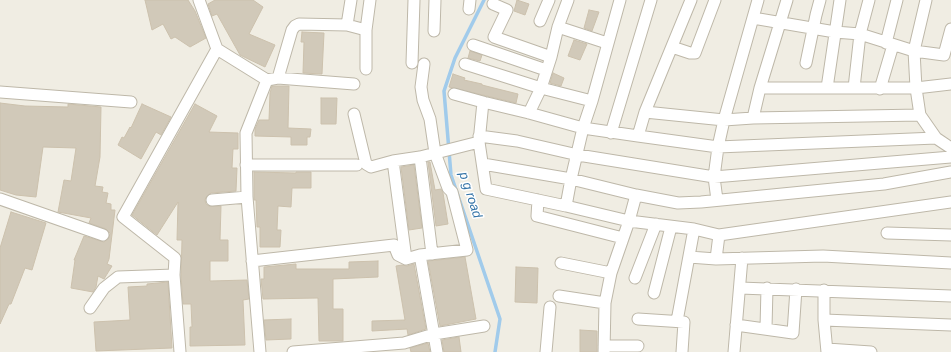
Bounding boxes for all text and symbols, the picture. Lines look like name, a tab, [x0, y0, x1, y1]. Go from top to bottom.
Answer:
water label: p g road	[455, 170, 485, 220]

